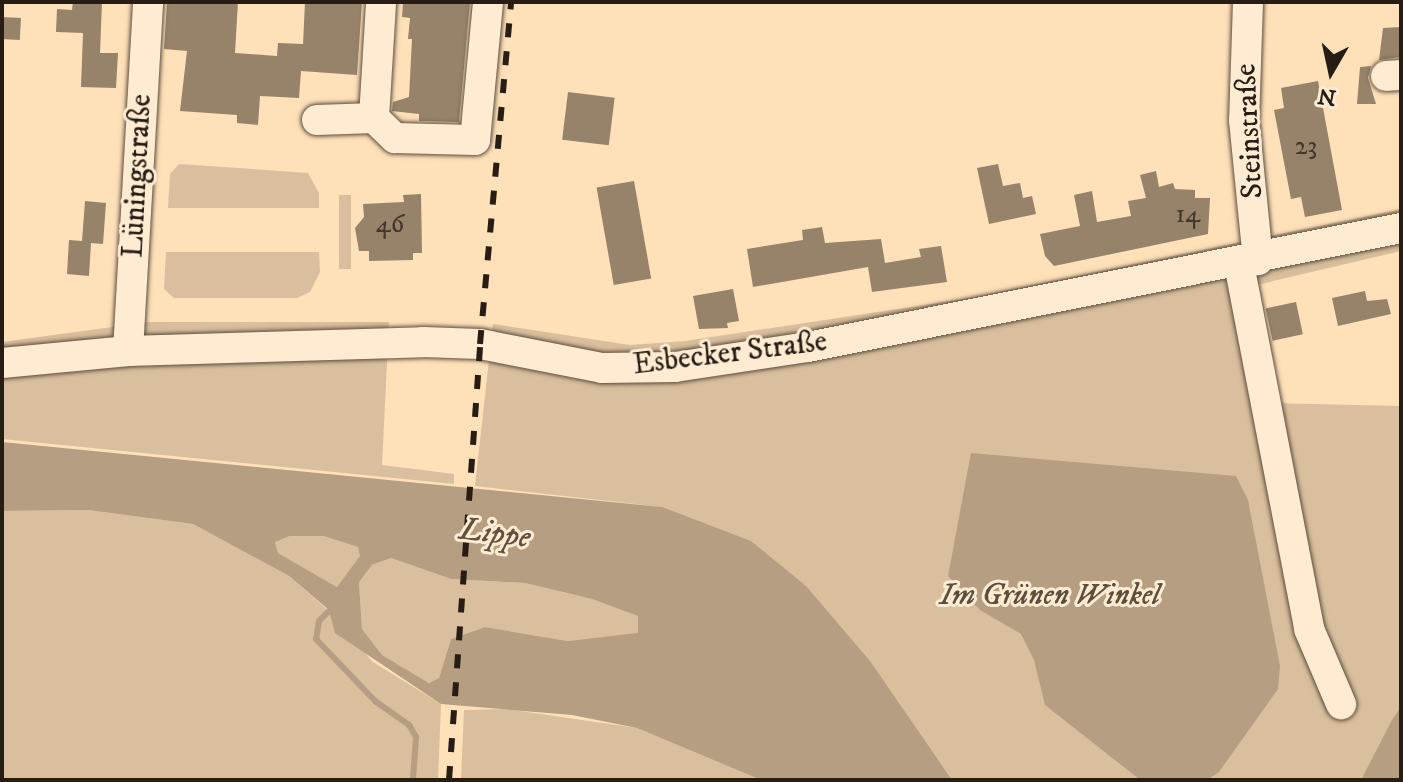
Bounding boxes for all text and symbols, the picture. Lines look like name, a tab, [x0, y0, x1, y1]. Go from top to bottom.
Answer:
north arrow	[1291, 32, 1371, 112]
street label: Steinstraße	[1228, 63, 1272, 199]
text: N	[1316, 81, 1338, 111]
street label: Lüningstraße	[116, 93, 160, 259]
house number: 23	[1295, 131, 1317, 163]
house number: 14	[1176, 199, 1200, 231]
house number: 46	[376, 209, 404, 241]
street label: Esbecker Straße	[631, 324, 829, 384]
water label: Lippe	[458, 511, 532, 557]
park label: Im Grünen Winkel	[940, 578, 1160, 614]

